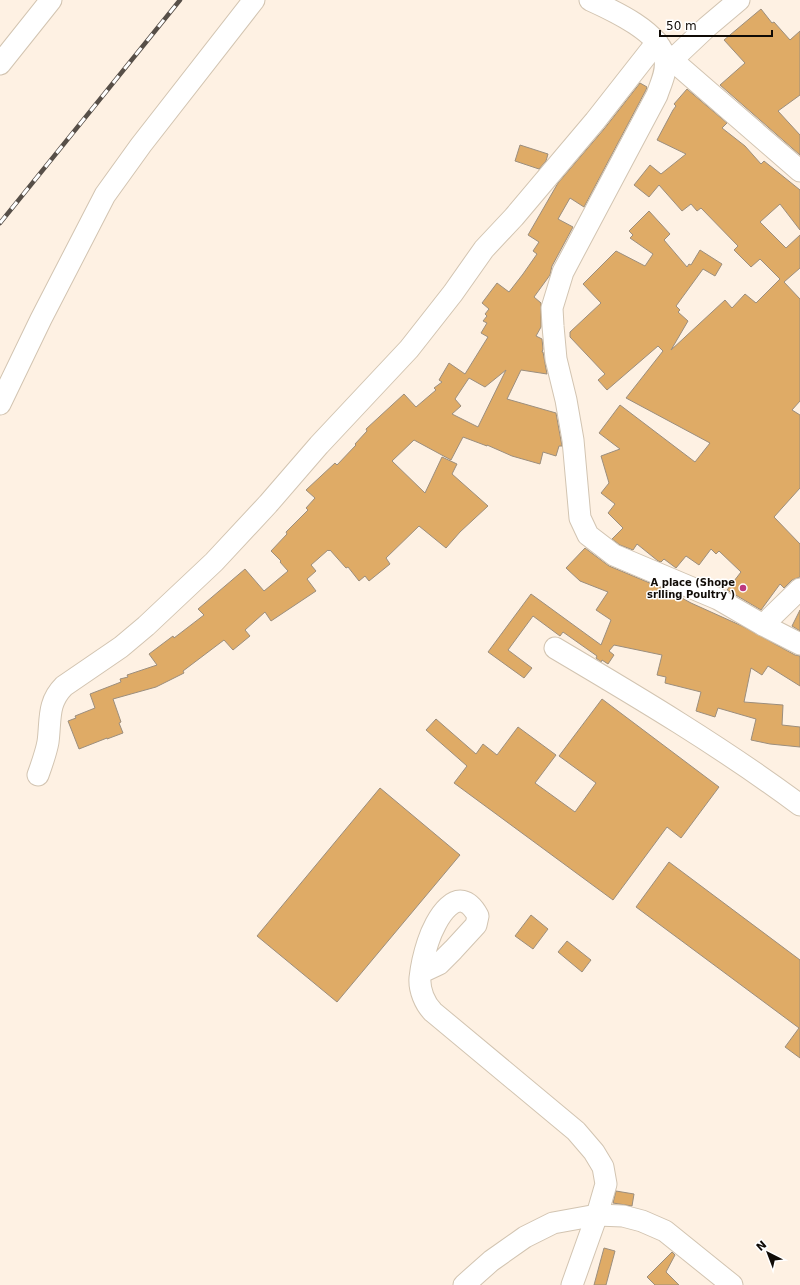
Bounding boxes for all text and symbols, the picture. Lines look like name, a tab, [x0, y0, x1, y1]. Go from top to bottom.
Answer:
scale bar	[660, 12, 772, 38]
text: 50 m	[666, 19, 697, 33]
place label: A place (Shope srlling Poultry )	[647, 577, 735, 600]
marker: A place (Shope srlling Poultry )	[738, 583, 748, 593]
north arrow	[748, 1233, 788, 1273]
text: N	[754, 1238, 769, 1254]

